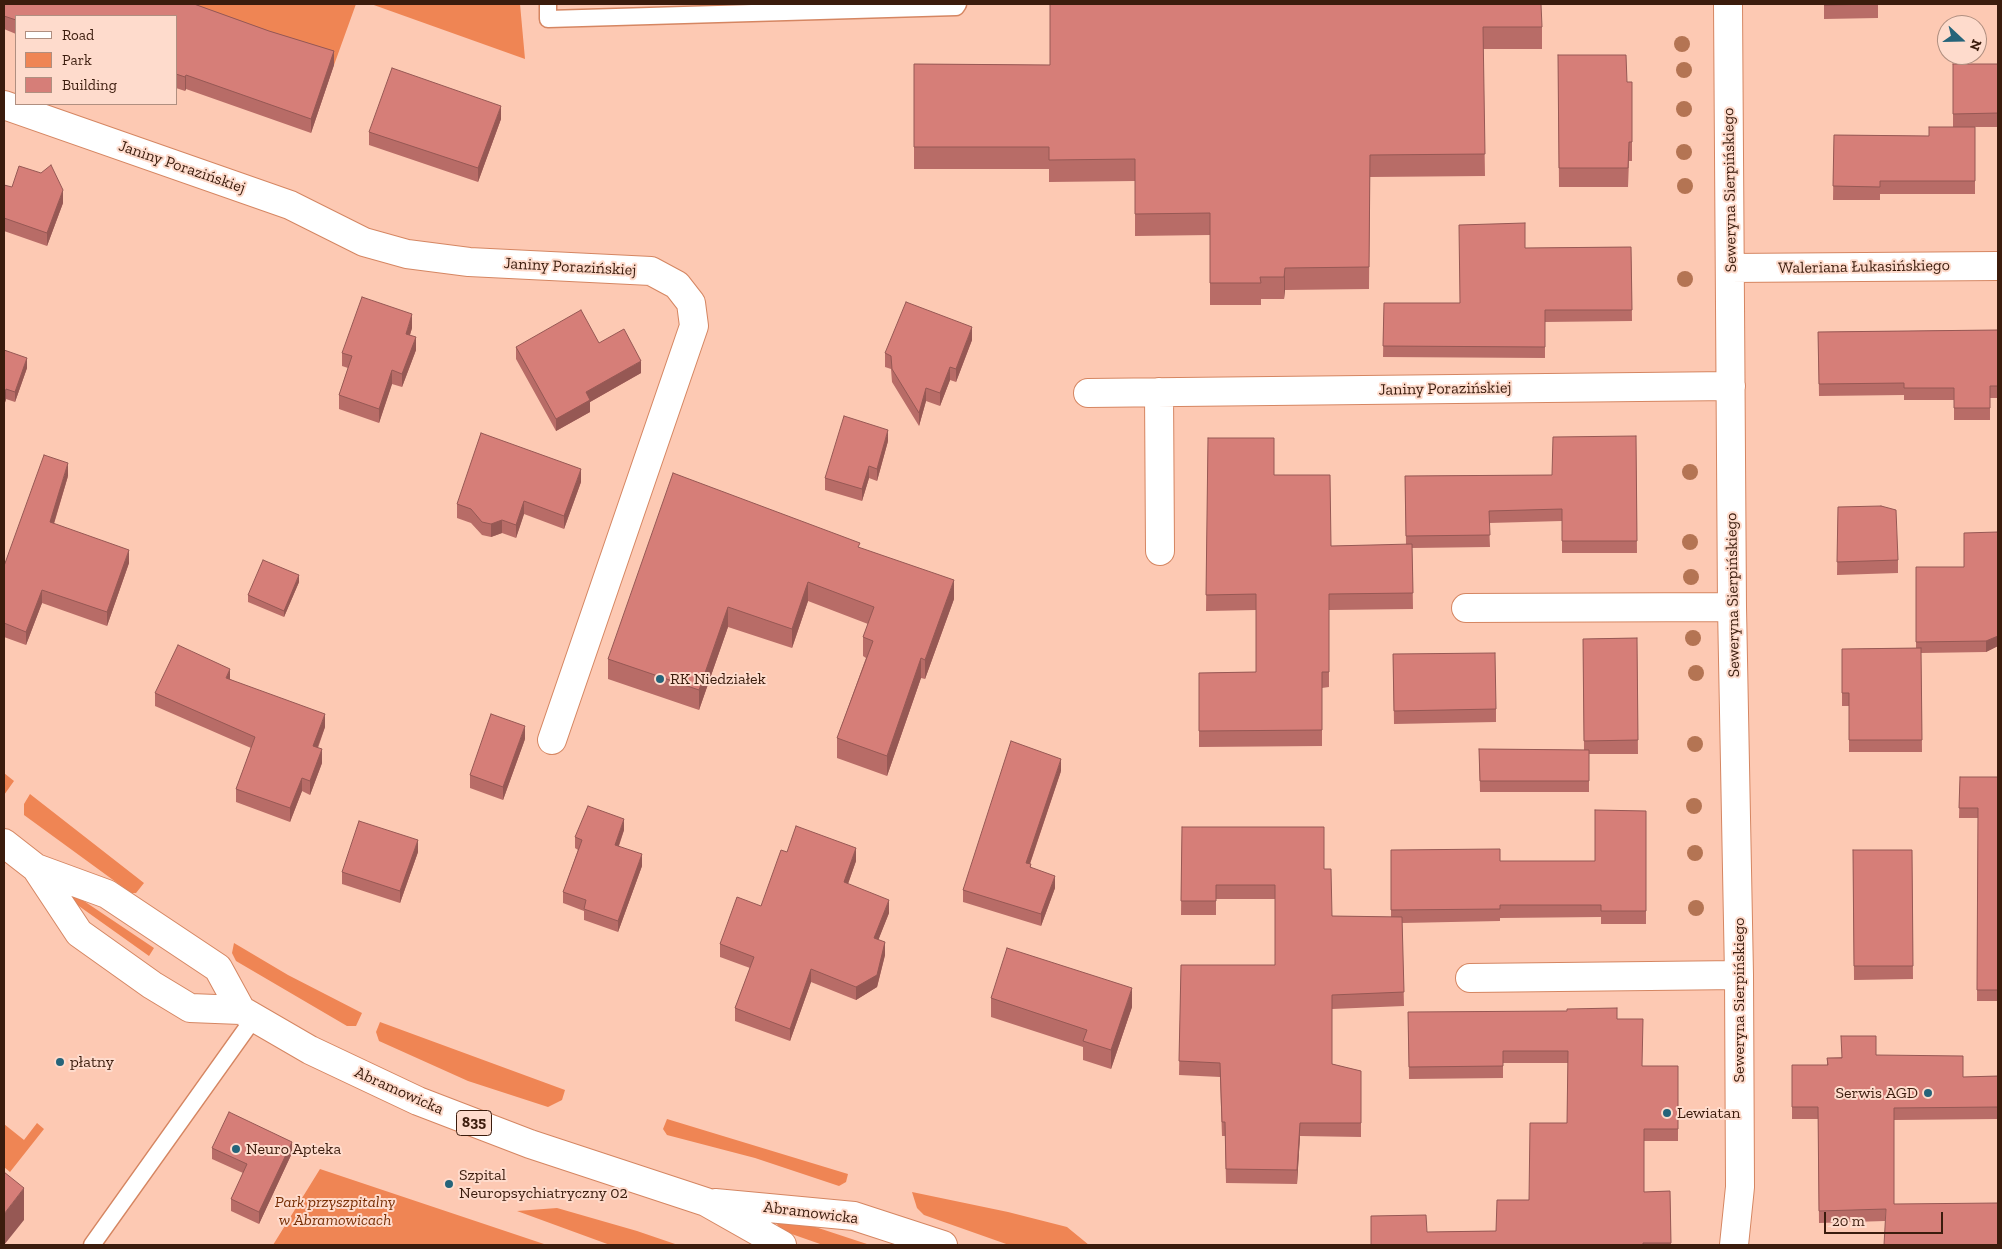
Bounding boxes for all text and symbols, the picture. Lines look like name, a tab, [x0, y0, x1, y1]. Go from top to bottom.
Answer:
legend	[15, 15, 178, 105]
north arrow	[1937, 15, 1987, 65]
text: Road	[62, 26, 94, 44]
text: N	[1966, 37, 1985, 53]
text: Park	[62, 51, 92, 69]
text: Building	[62, 76, 117, 94]
street label: Seweryna Sierpińskiego	[1719, 107, 1741, 273]
street label: Janiny Porazińskiej	[116, 136, 248, 198]
street label: Janiny Porazińskiej	[503, 254, 637, 280]
street label: Waleriana Łukasińskiego	[1778, 256, 1950, 278]
street label: Janiny Porazińskiej	[1378, 378, 1512, 400]
street label: Seweryna Sierpińskiego	[1722, 512, 1744, 678]
place label: RK Niedziałek	[670, 669, 766, 689]
marker: RK Niedziałek	[654, 673, 666, 685]
street label: Seweryna Sierpińskiego	[1729, 918, 1749, 1082]
place label: płatny	[70, 1052, 114, 1072]
marker: płatny	[54, 1056, 66, 1068]
street label: Abramowicka	[352, 1063, 446, 1119]
place label: Serwis AGD	[1836, 1083, 1918, 1103]
marker: Serwis AGD	[1922, 1087, 1934, 1099]
place label: Lewiatan	[1677, 1103, 1740, 1123]
marker: Lewiatan	[1661, 1107, 1673, 1119]
road number: 835	[456, 1110, 492, 1136]
place label: Neuro Apteka	[246, 1139, 341, 1159]
marker: Neuro Apteka	[230, 1143, 242, 1155]
place label: Szpital Neuropsychiatryczny 02	[459, 1165, 628, 1203]
marker: Szpital Neuropsychiatryczny 02	[443, 1178, 455, 1190]
park label: Park przyszpitalny w Abramowicach	[275, 1192, 395, 1230]
street label: Abramowicka	[762, 1198, 860, 1228]
scale bar	[1827, 1202, 1946, 1234]
text: 20 m	[1832, 1212, 1865, 1230]

